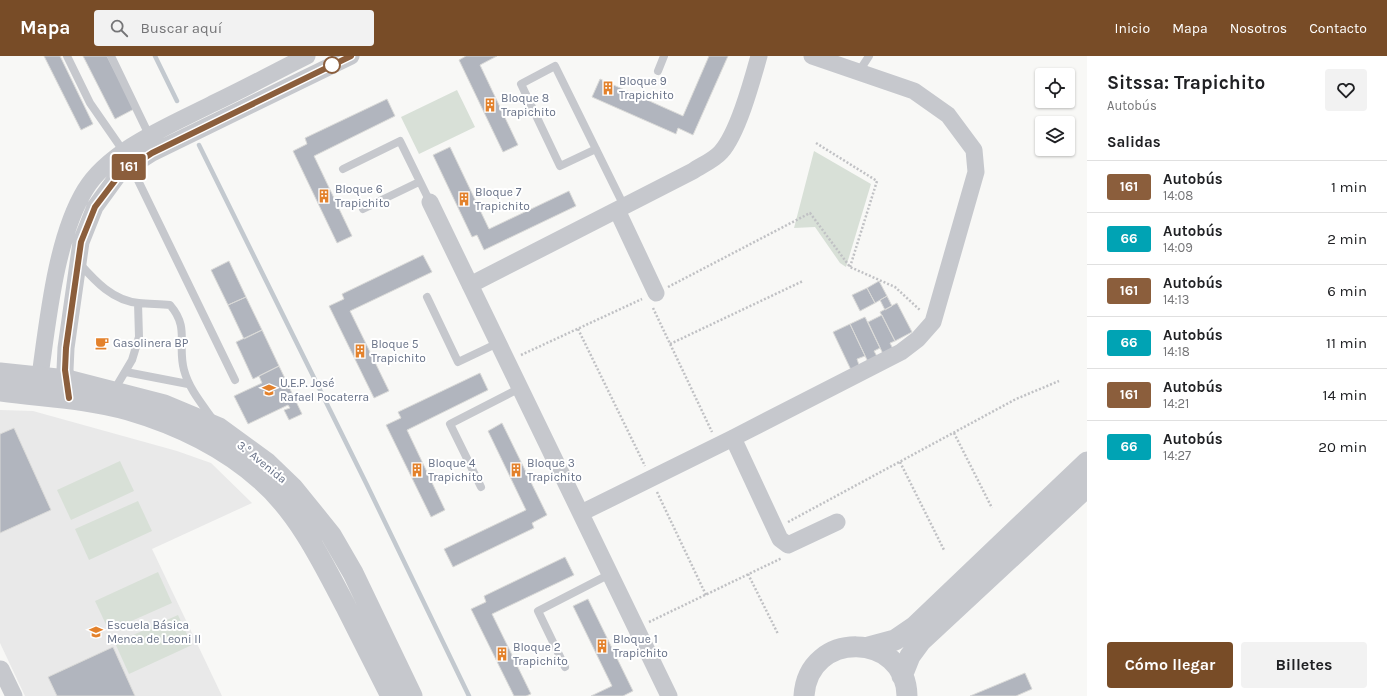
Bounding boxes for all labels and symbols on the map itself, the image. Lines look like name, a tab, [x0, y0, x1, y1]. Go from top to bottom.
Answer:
unlabelled marker	[323, 56, 341, 74]
place label: Bloque 9 Trapichito	[619, 74, 674, 102]
building icon: Bloque 9 Trapichito	[600, 80, 616, 96]
place label: Bloque 8 Trapichito	[501, 91, 556, 119]
building icon: Bloque 8 Trapichito	[482, 97, 498, 113]
line badge: 161	[106, 154, 152, 180]
place label: Bloque 6 Trapichito	[335, 182, 390, 210]
place label: Bloque 7 Trapichito	[475, 185, 530, 213]
building icon: Bloque 6 Trapichito	[316, 188, 332, 204]
building icon: Bloque 7 Trapichito	[456, 191, 472, 207]
cafe icon: Gasolinera BP	[94, 335, 110, 351]
place label: Gasolinera BP	[113, 336, 189, 350]
place label: Bloque 5 Trapichito	[371, 337, 426, 365]
building icon: Bloque 5 Trapichito	[352, 343, 368, 359]
place label: U.E.P. José Rafael Pocaterra	[280, 376, 369, 404]
school or university icon: U.E.P. José Rafael Pocaterra	[261, 382, 277, 398]
street label: 3.° Avenida	[234, 438, 290, 486]
place label: Bloque 4 Trapichito	[428, 456, 483, 484]
place label: Bloque 3 Trapichito	[527, 456, 582, 484]
building icon: Bloque 4 Trapichito	[409, 462, 425, 478]
building icon: Bloque 3 Trapichito	[508, 462, 524, 478]
place label: Escuela Básica Menca de Leoni II	[107, 618, 201, 646]
school or university icon: Escuela Básica Menca de Leoni II	[88, 624, 104, 640]
place label: Bloque 1 Trapichito	[613, 632, 668, 660]
building icon: Bloque 1 Trapichito	[594, 638, 610, 654]
place label: Bloque 2 Trapichito	[513, 640, 568, 668]
building icon: Bloque 2 Trapichito	[494, 646, 510, 662]

